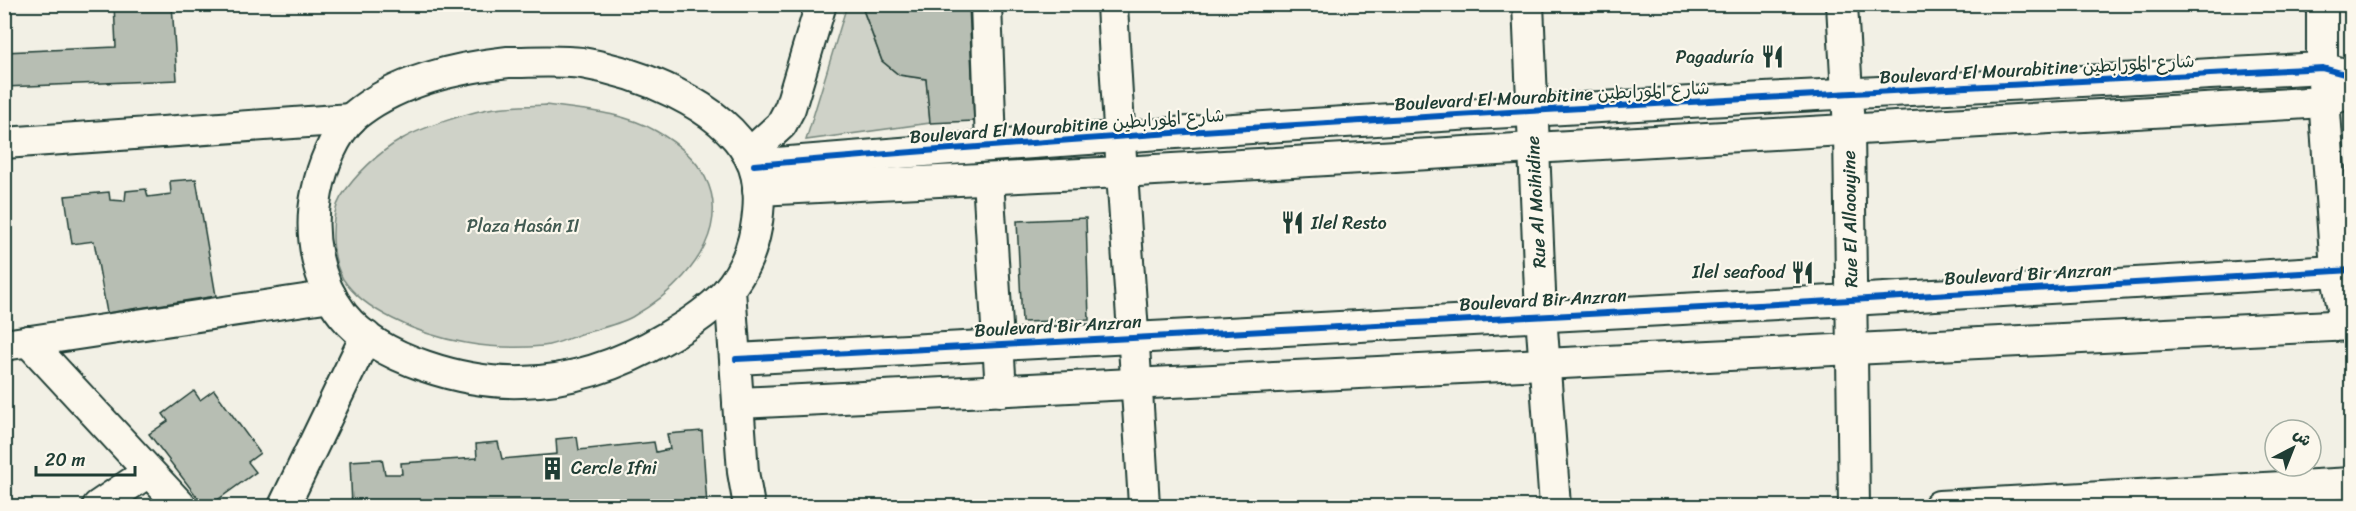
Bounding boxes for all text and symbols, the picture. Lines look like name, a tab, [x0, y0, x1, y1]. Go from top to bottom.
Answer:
place label: Pagaduría	[1675, 41, 1754, 73]
restaurant icon: Pagaduría	[1759, 44, 1785, 70]
street label: Boulevard El Mourabitine شارع المورابطين	[1879, 45, 2195, 93]
street label: Boulevard El Mourabitine شارع المورابطين	[1394, 72, 1710, 120]
street label: Boulevard El Mourabitine شارع المورابطين	[908, 99, 1226, 153]
street label: Rue Al Moihidine	[1517, 135, 1555, 269]
street label: Rue El Allaouyine	[1833, 150, 1867, 288]
place label: Ilel Resto	[1310, 207, 1387, 239]
park label: Plaza Hasán II	[467, 210, 580, 242]
restaurant icon: Ilel Resto	[1280, 210, 1306, 236]
street label: Boulevard Bir Anzran	[1943, 254, 2113, 294]
place label: Ilel seafood	[1691, 256, 1786, 288]
restaurant icon: Ilel seafood	[1790, 259, 1816, 285]
street label: Boulevard Bir Anzran	[1458, 280, 1628, 320]
street label: Boulevard Bir Anzran	[973, 306, 1143, 346]
north arrow	[2263, 418, 2323, 478]
text: ش	[2286, 421, 2319, 454]
scale bar	[36, 439, 135, 477]
text: 20 m	[45, 444, 85, 476]
place label: Cercle Ifni	[571, 452, 658, 484]
building icon: Cercle Ifni	[540, 455, 566, 481]

